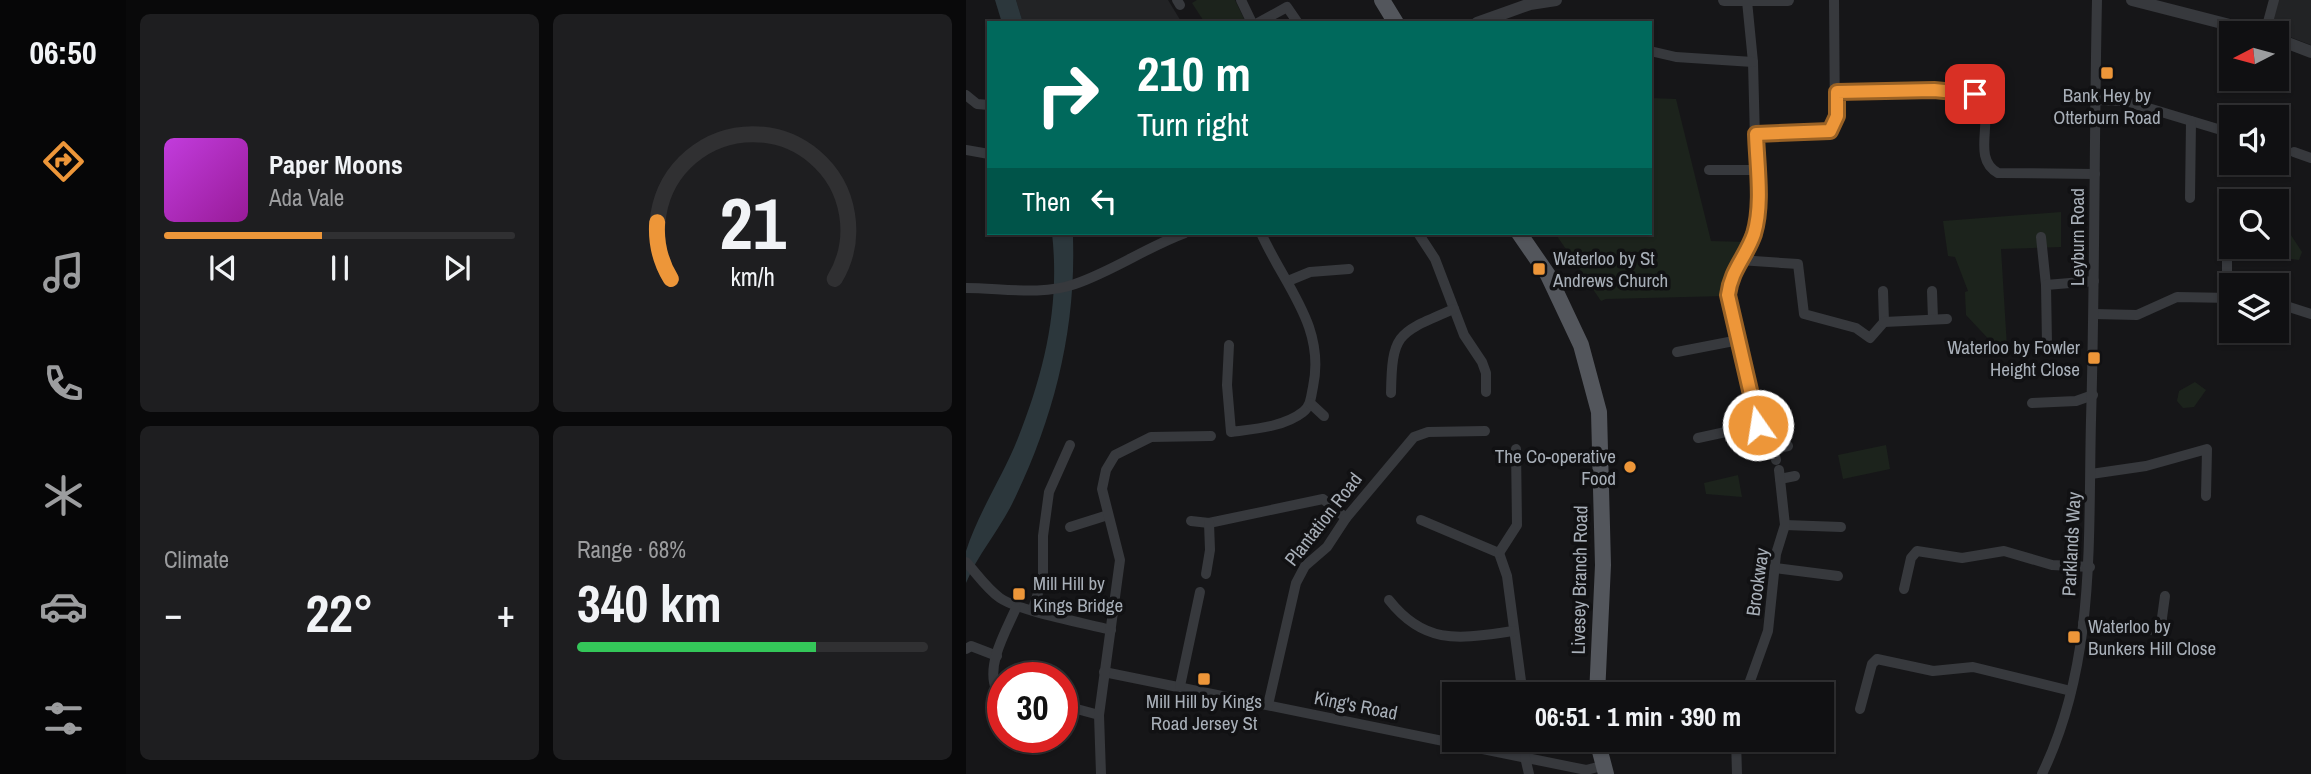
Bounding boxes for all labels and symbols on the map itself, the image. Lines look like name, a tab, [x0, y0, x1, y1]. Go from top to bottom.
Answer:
north arrow	[2219, 21, 2289, 91]
pin	[1945, 64, 2005, 124]
marker: Bank Hey by Otterburn Road	[2099, 65, 2115, 81]
place label: Bank Hey by Otterburn Road	[2053, 82, 2161, 130]
street label: Leyburn Road	[2064, 188, 2090, 286]
place label: Waterloo by St Andrews Church	[1552, 245, 1668, 293]
marker: Waterloo by St Andrews Church	[1531, 261, 1547, 277]
place label: Waterloo by Fowler Height Close	[1947, 334, 2081, 382]
marker: Waterloo by Fowler Height Close	[2086, 350, 2102, 366]
position arrow	[1721, 388, 1795, 462]
place label: The Co-operative Food	[1495, 443, 1616, 491]
marker: The Co-operative Food	[1622, 459, 1638, 475]
street label: Plantation Road	[1278, 467, 1368, 571]
street label: Parklands Way	[2055, 491, 2087, 597]
street label: Livesey Branch Road	[1565, 505, 1593, 655]
street label: Brookway	[1739, 546, 1775, 618]
place label: Mill Hill by Kings Bridge	[1033, 570, 1123, 618]
marker: Mill Hill by Kings Bridge	[1011, 586, 1027, 602]
place label: Waterloo by Bunkers Hill Close	[2088, 613, 2216, 661]
marker: Waterloo by Bunkers Hill Close	[2066, 629, 2082, 645]
speed limit sign: 30	[987, 662, 1078, 753]
marker: Mill Hill by Kings Road Jersey St	[1196, 671, 1212, 687]
street label: King's Road	[1312, 684, 1400, 726]
place label: Mill Hill by Kings Road Jersey St	[1146, 688, 1262, 736]

